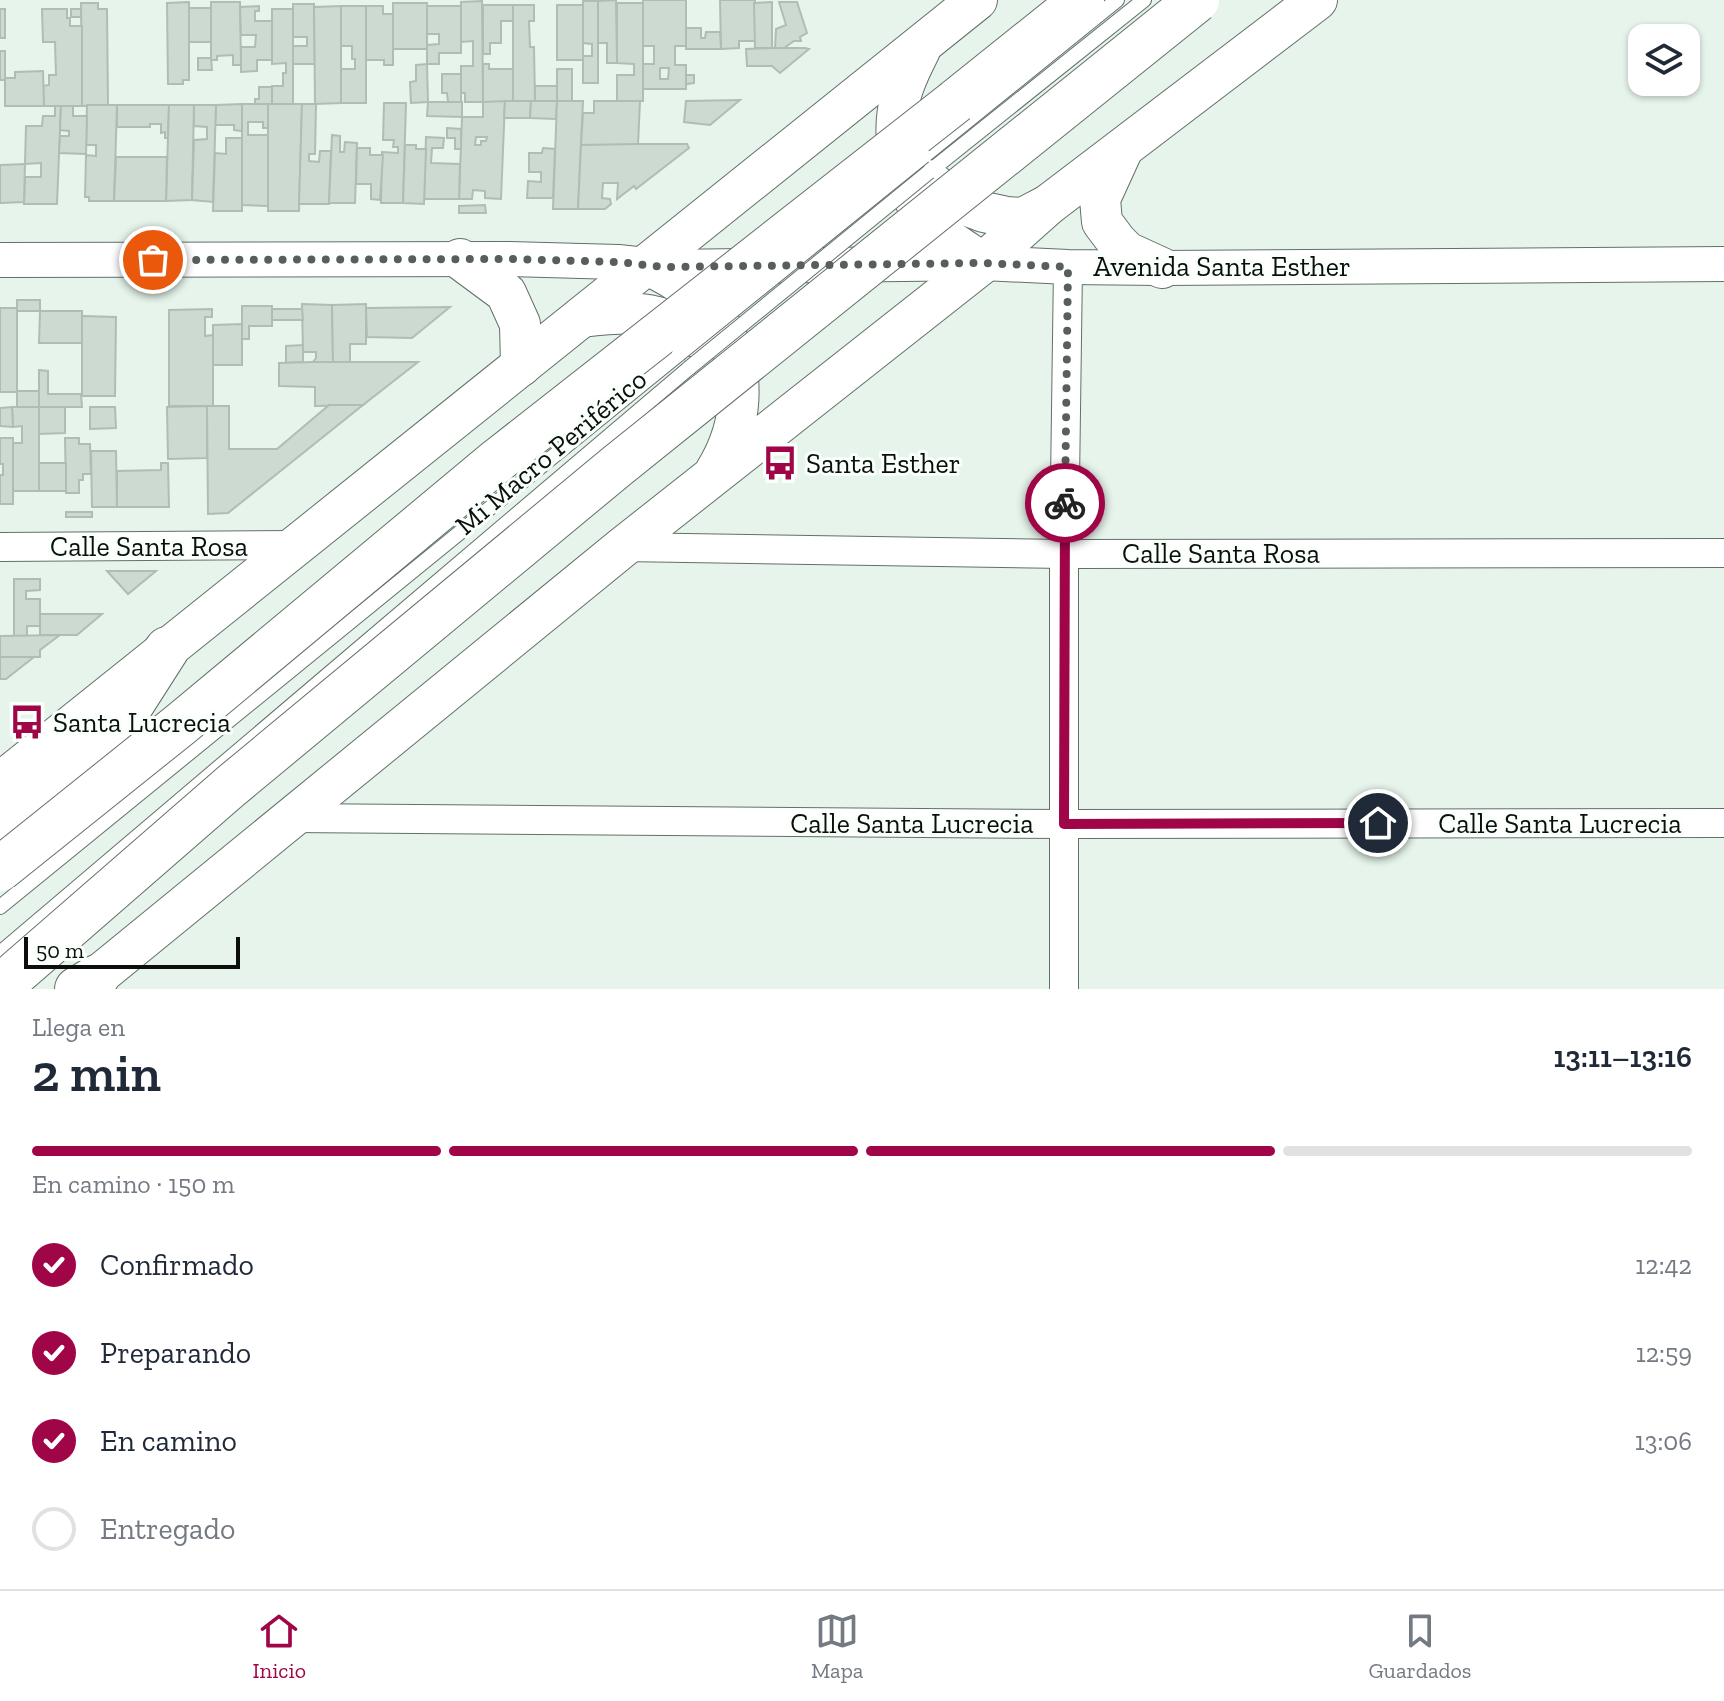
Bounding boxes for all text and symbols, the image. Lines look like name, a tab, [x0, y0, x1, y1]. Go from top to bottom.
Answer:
map controls	[1628, 24, 1700, 96]
button: layers	[1628, 24, 1700, 96]
pin	[119, 226, 187, 294]
icon: bag	[131, 238, 175, 282]
street label: Avenida Santa Esther	[1093, 250, 1351, 283]
street label: Mi Macro Periférico	[449, 362, 653, 542]
bus stop icon: Santa Esther	[761, 444, 799, 482]
place label: Santa Esther	[806, 447, 960, 480]
courier	[1025, 463, 1105, 543]
icon: bike	[1043, 481, 1087, 525]
street label: Calle Santa Rosa	[50, 530, 248, 563]
street label: Calle Santa Rosa	[1122, 537, 1320, 570]
bus stop icon: Santa Lucrecia	[8, 703, 46, 741]
place label: Santa Lucrecia	[53, 706, 231, 739]
pin	[1344, 789, 1412, 857]
icon: home	[1356, 801, 1400, 845]
street label: Calle Santa Lucrecia	[790, 807, 1034, 840]
street label: Calle Santa Lucrecia	[1438, 807, 1682, 840]
scale bar	[24, 933, 240, 969]
text: 50 m	[36, 937, 84, 964]
text: Llega en	[32, 1011, 125, 1043]
text: 13:11–13:16	[1553, 1039, 1692, 1075]
text: 2 min	[32, 1042, 161, 1104]
text: En camino · 150 m	[32, 1168, 235, 1200]
icon: check	[32, 1243, 76, 1287]
text: Confirmado	[100, 1247, 254, 1283]
text: 12:42	[1635, 1249, 1692, 1281]
icon: check	[32, 1331, 76, 1375]
text: Preparando	[100, 1335, 251, 1371]
text: 12:59	[1636, 1337, 1692, 1369]
icon: check	[32, 1419, 76, 1463]
text: En camino	[100, 1423, 237, 1459]
text: 13:06	[1635, 1425, 1692, 1457]
text: Entregado	[100, 1511, 235, 1547]
tab: Inicio	[252, 1609, 306, 1684]
tab: Mapa	[811, 1609, 863, 1684]
tab: Guardados	[1368, 1609, 1472, 1684]

